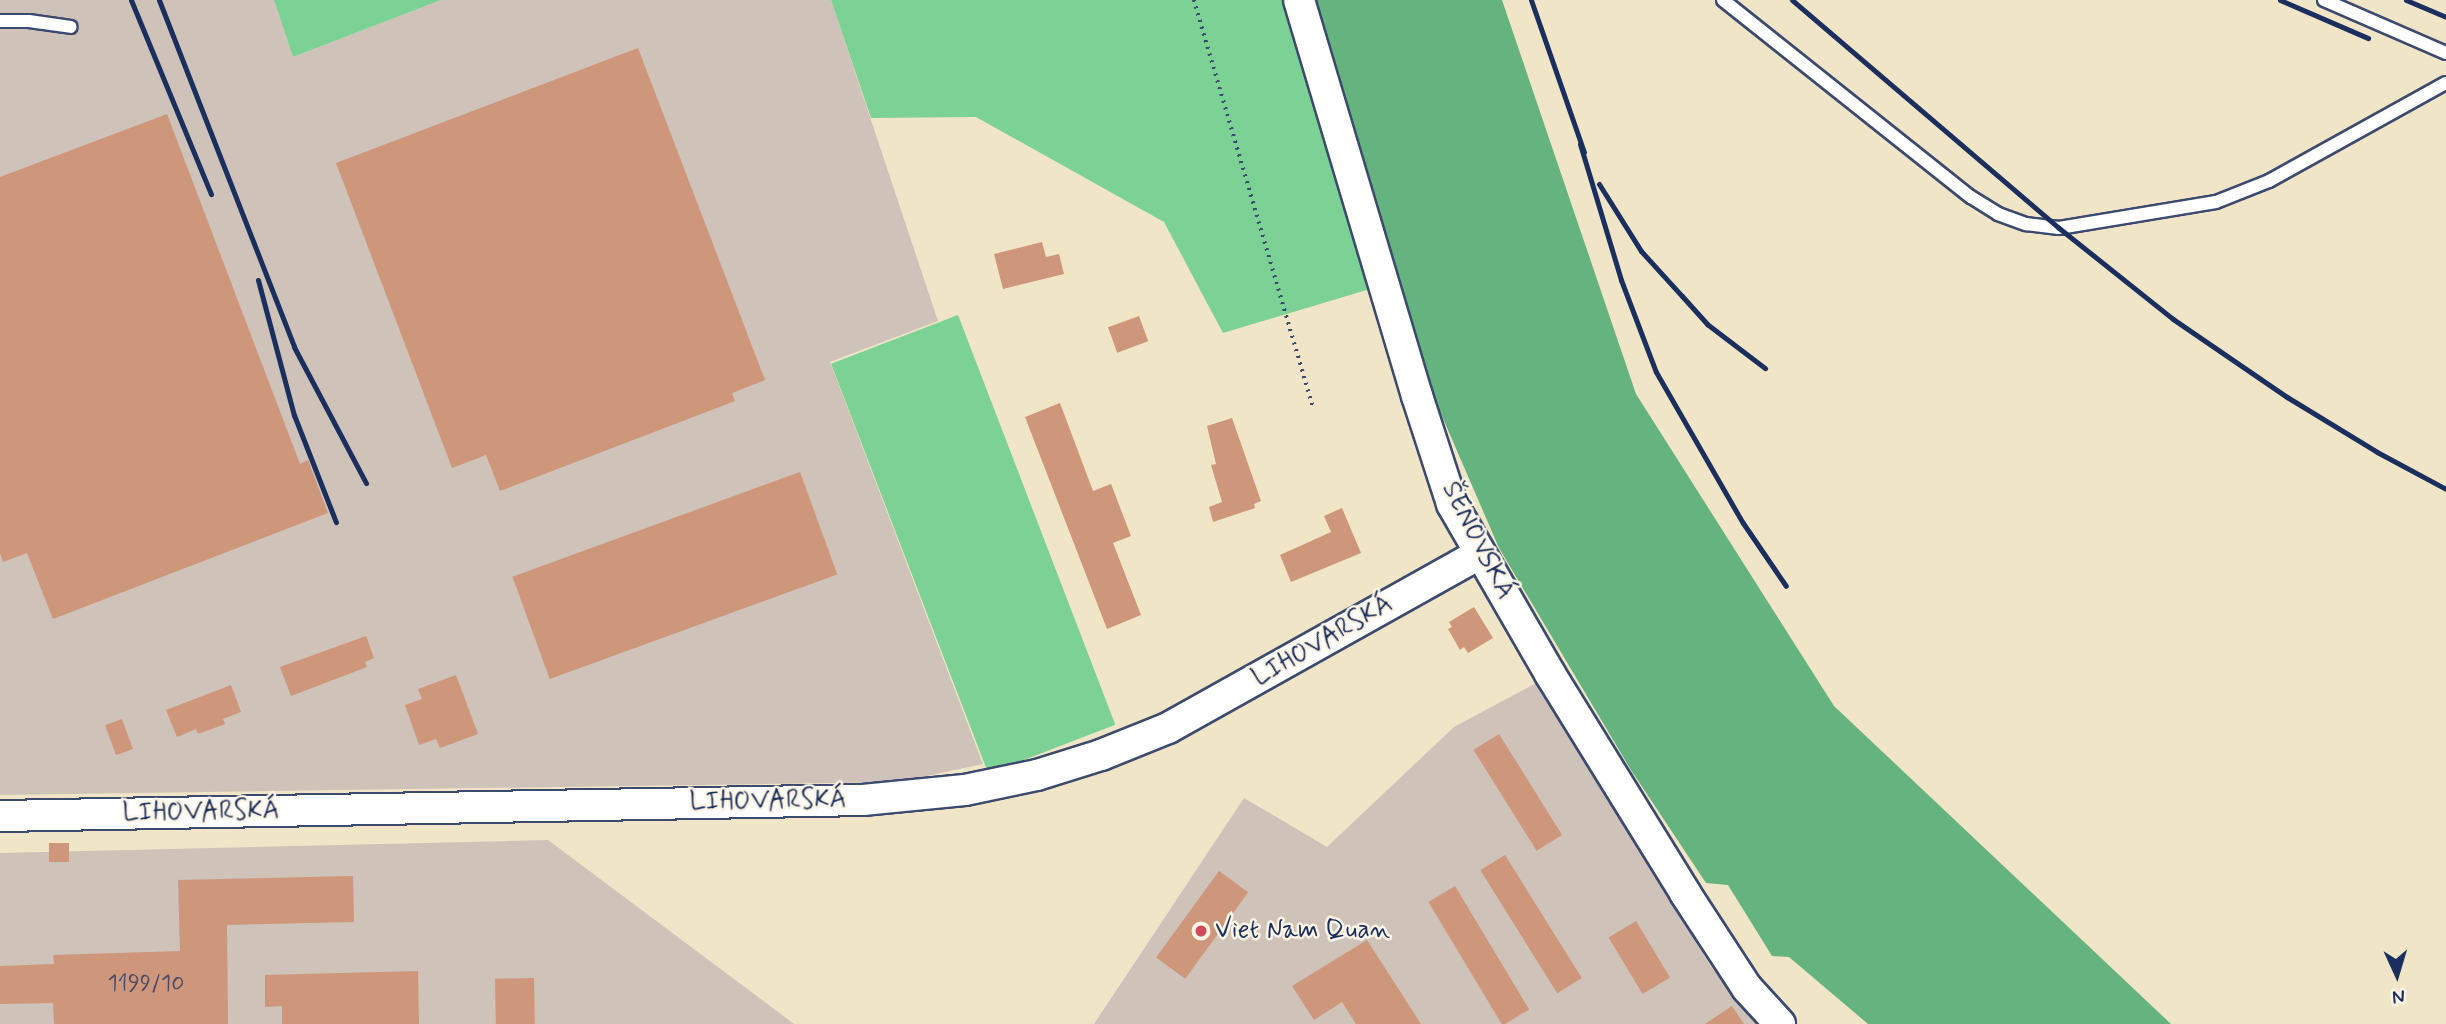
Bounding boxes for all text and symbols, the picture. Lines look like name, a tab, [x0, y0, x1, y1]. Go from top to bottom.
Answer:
street label: ŠENOVSKÁ	[1434, 477, 1520, 605]
street label: LIHOVARSKÁ	[1247, 589, 1399, 695]
street label: LIHOVARSKÁ	[689, 785, 847, 819]
street label: LIHOVARSKÁ	[122, 796, 280, 830]
place label: Viet Nam Quan	[1215, 915, 1387, 947]
marker: Viet Nam Quan	[1193, 923, 1209, 939]
north arrow	[2362, 940, 2432, 1010]
house number: 1199/10	[107, 970, 185, 998]
text: N	[2391, 984, 2406, 1009]

